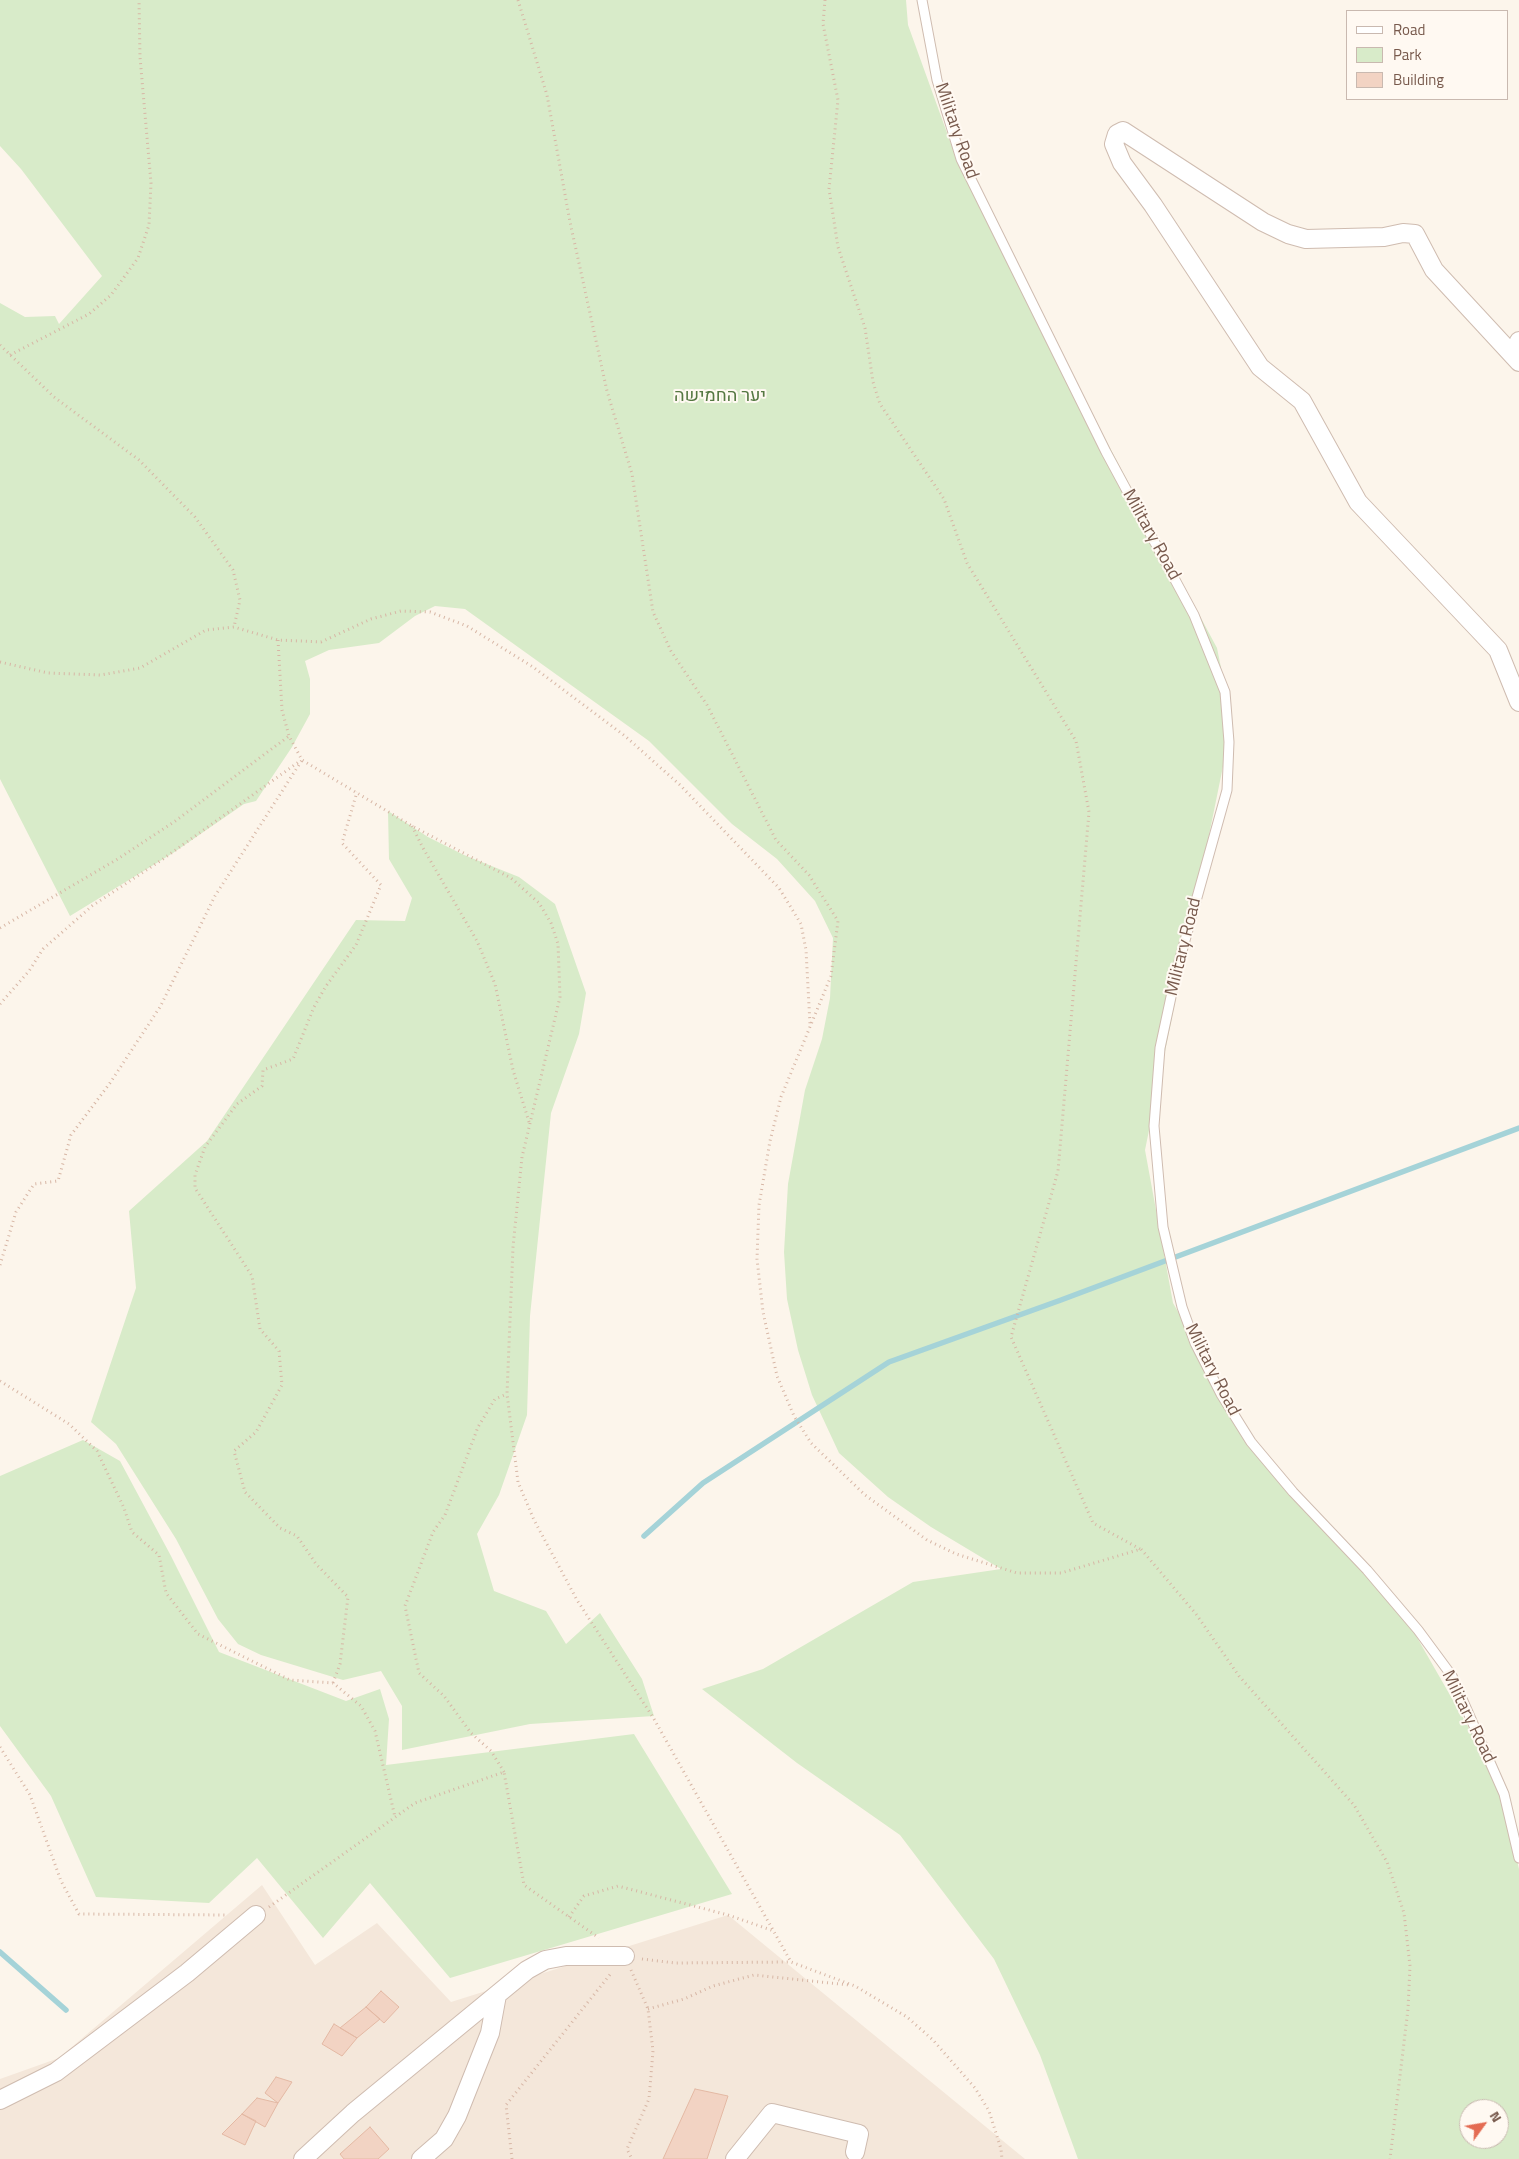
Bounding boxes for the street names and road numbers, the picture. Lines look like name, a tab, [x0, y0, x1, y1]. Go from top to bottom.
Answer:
street label: Military Road	[929, 80, 983, 182]
street label: Military Road	[1117, 486, 1185, 584]
street label: Military Road	[1161, 896, 1207, 998]
street label: Military Road	[1180, 1320, 1244, 1420]
street label: Military Road	[1436, 1667, 1500, 1767]

